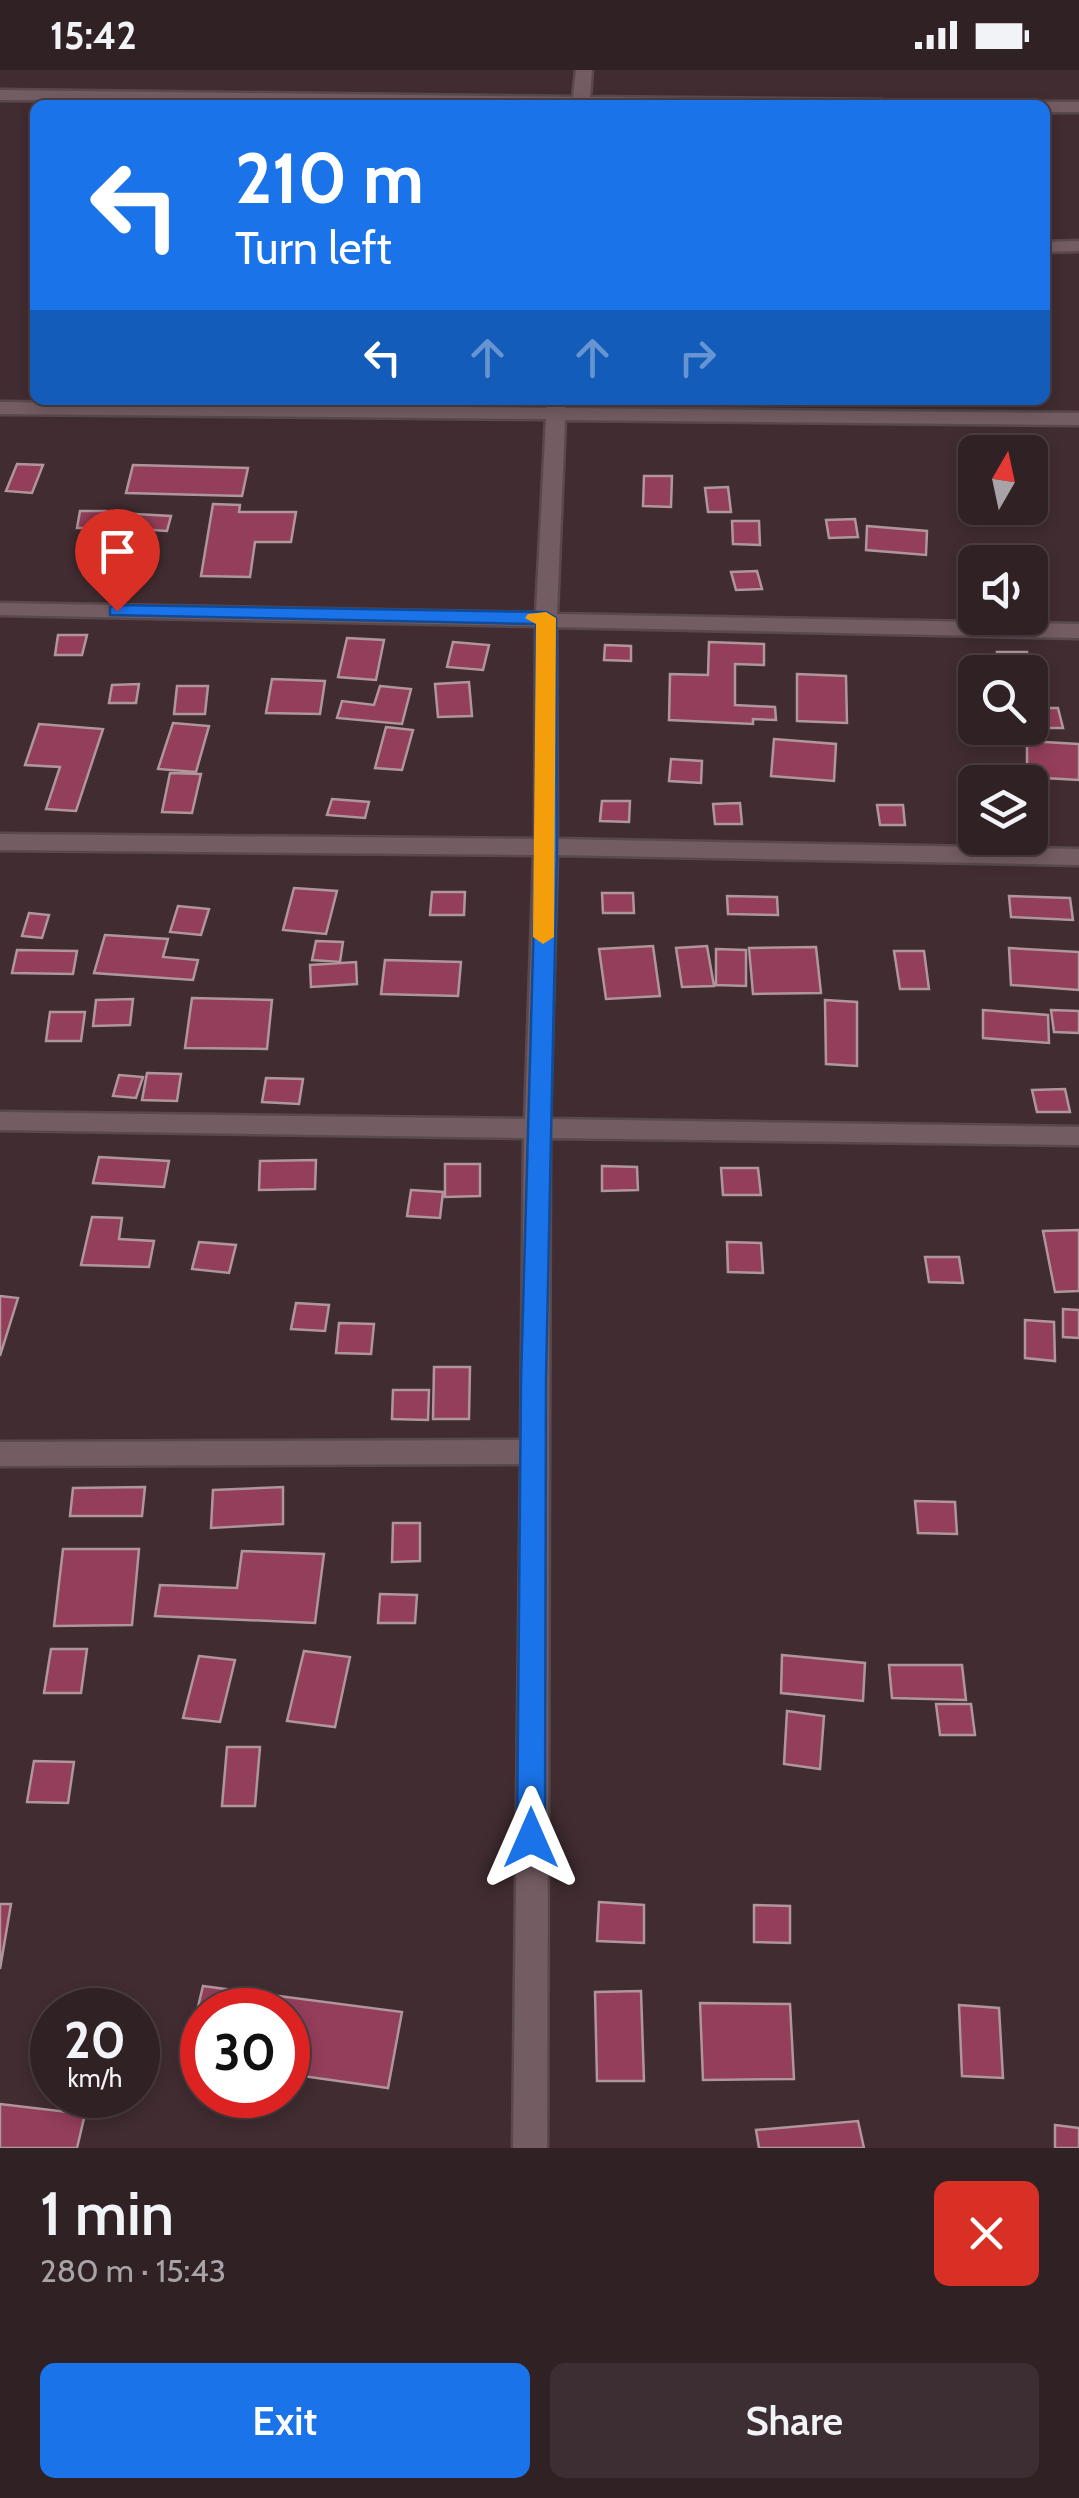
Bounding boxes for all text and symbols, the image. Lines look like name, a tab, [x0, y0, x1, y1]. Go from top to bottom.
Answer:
text: 15:42	[50, 12, 137, 59]
text: 210 m	[235, 135, 424, 221]
icon: left	[70, 140, 200, 270]
text: Turn left	[235, 221, 392, 275]
icon: left	[355, 330, 410, 385]
icon: ahead	[460, 330, 515, 385]
icon: ahead	[565, 330, 620, 385]
icon: right	[670, 330, 725, 385]
north arrow	[958, 435, 1048, 525]
map controls	[958, 435, 1048, 855]
pin	[75, 509, 160, 612]
icon: arrive	[90, 524, 145, 579]
button: sound	[958, 545, 1048, 635]
button: search	[958, 655, 1048, 745]
button: layers	[958, 765, 1048, 855]
position arrow	[479, 1786, 583, 1890]
speed limit sign: 30	[180, 1988, 310, 2118]
text: 20	[64, 2010, 126, 2071]
text: km/h	[68, 2063, 122, 2093]
text: 1 min	[40, 2177, 174, 2250]
button: close	[934, 2181, 1039, 2286]
text: 280 m · 15:43	[40, 2251, 226, 2290]
button: Exit	[40, 2363, 530, 2478]
button: Share	[550, 2363, 1039, 2478]

